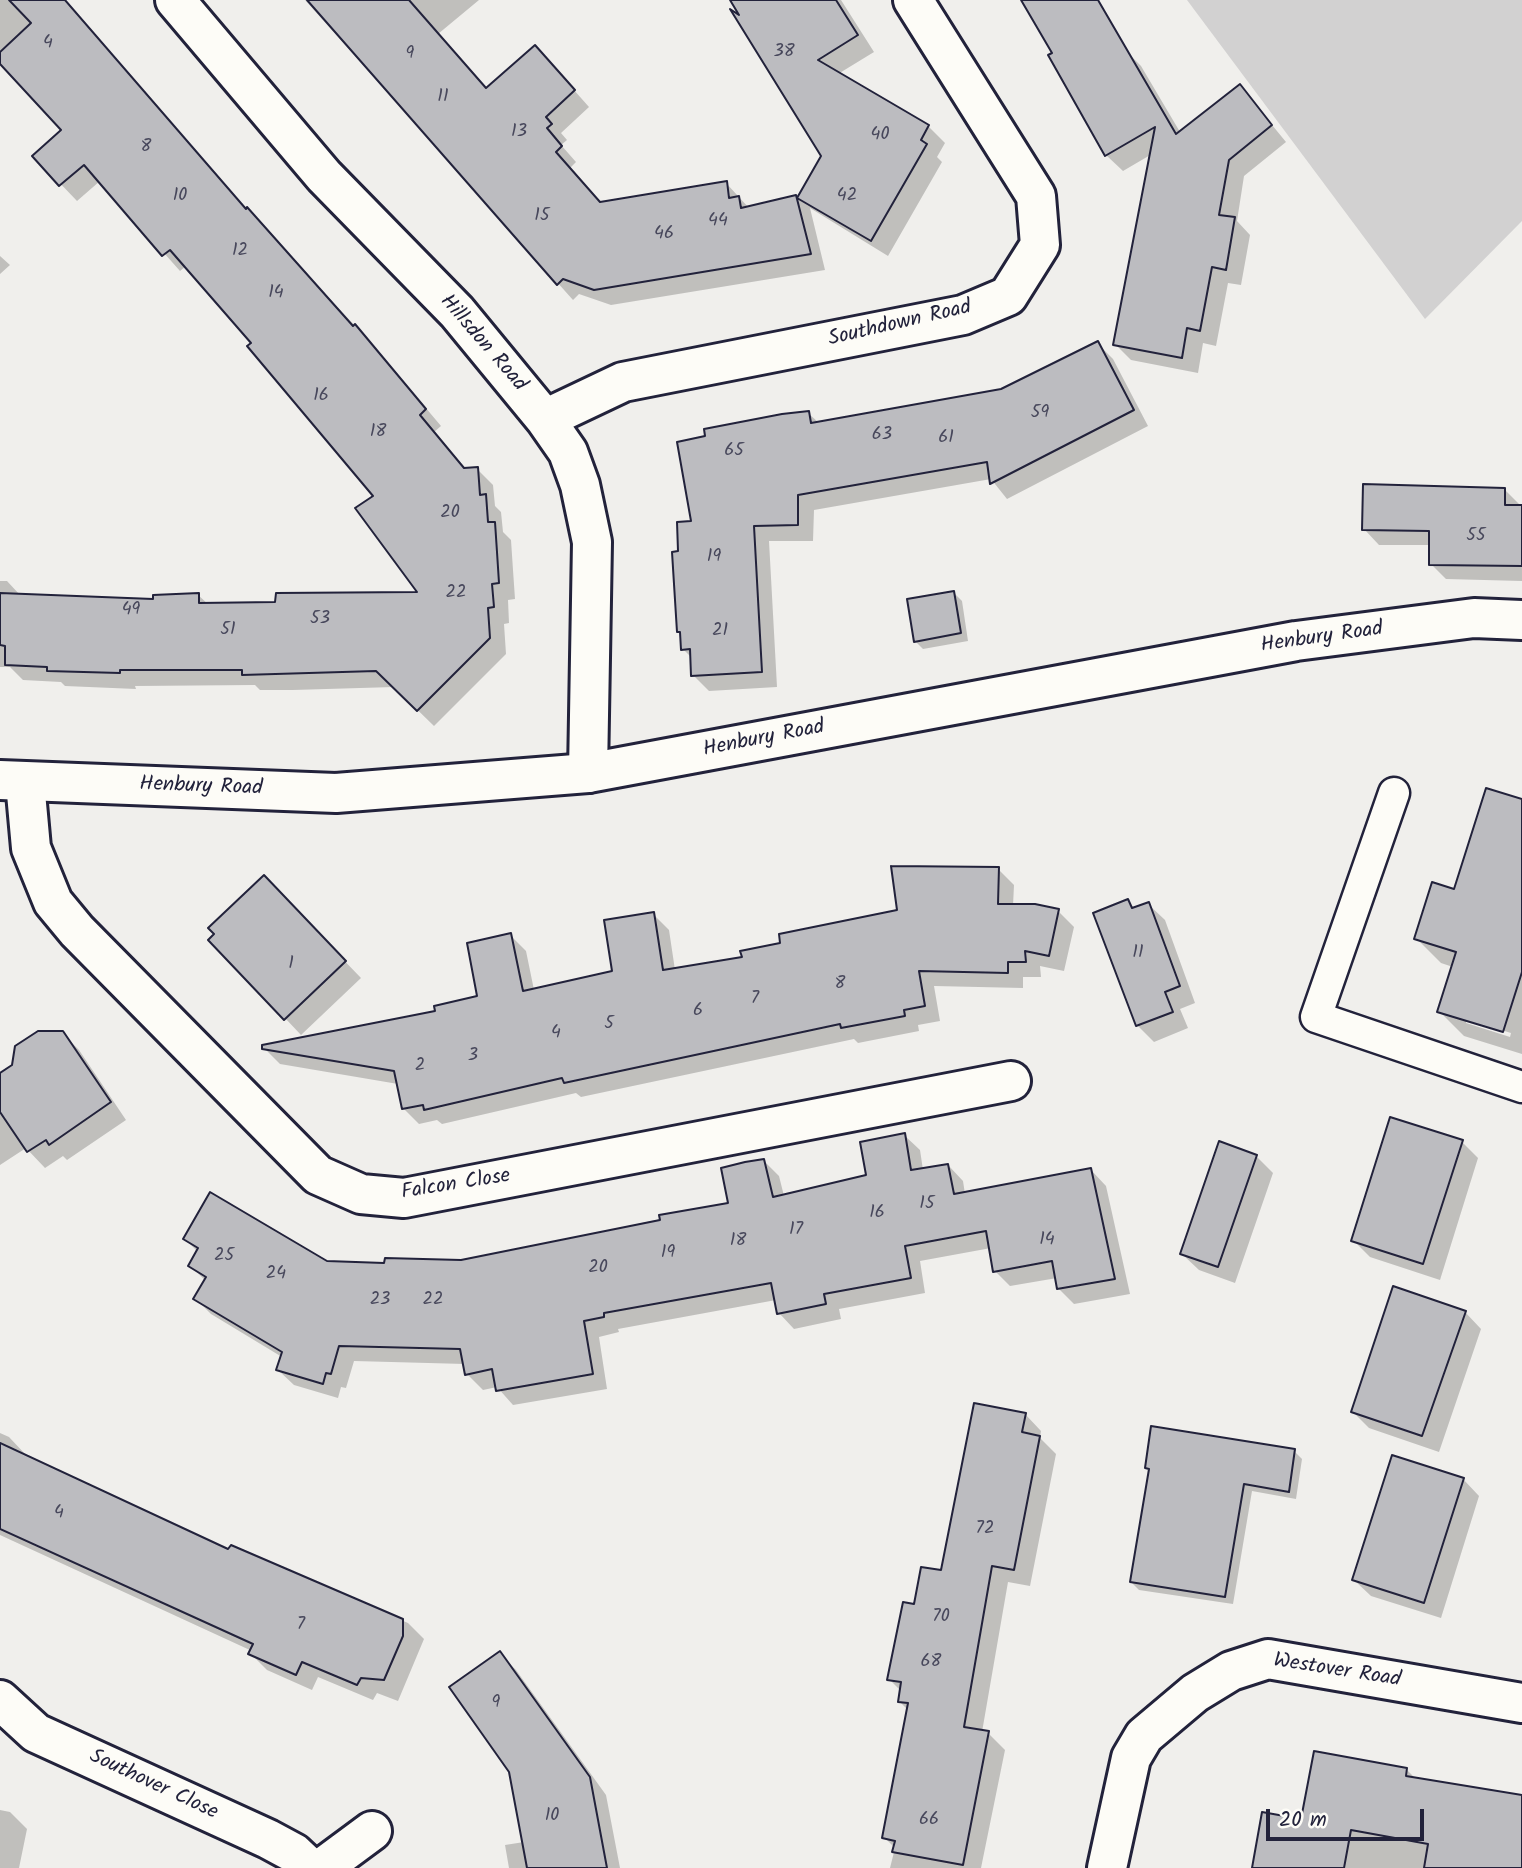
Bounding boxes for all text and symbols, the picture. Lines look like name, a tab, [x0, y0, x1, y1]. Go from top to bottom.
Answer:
house number: 4	[43, 33, 53, 55]
house number: 38	[773, 42, 795, 64]
house number: 9	[406, 44, 414, 66]
house number: 11	[437, 87, 449, 109]
house number: 13	[511, 122, 527, 144]
house number: 40	[871, 125, 889, 147]
house number: 8	[141, 137, 151, 159]
house number: 10	[173, 186, 187, 208]
house number: 42	[837, 186, 857, 208]
house number: 15	[534, 206, 550, 228]
house number: 44	[708, 211, 728, 233]
house number: 46	[654, 224, 674, 246]
house number: 12	[232, 241, 248, 263]
house number: 14	[268, 283, 284, 305]
street label: Hillsdon Road	[433, 290, 531, 398]
street label: Southdown Road	[826, 296, 974, 354]
house number: 16	[313, 386, 329, 408]
house number: 59	[1031, 403, 1049, 425]
house number: 18	[370, 422, 386, 444]
house number: 63	[872, 425, 892, 447]
house number: 61	[938, 428, 954, 450]
house number: 65	[724, 441, 744, 463]
house number: 20	[440, 503, 460, 525]
house number: 55	[1466, 526, 1486, 548]
house number: 19	[707, 547, 721, 569]
house number: 22	[446, 583, 466, 605]
house number: 49	[122, 600, 140, 622]
house number: 53	[310, 609, 330, 631]
street label: Henbury Road	[1259, 618, 1385, 660]
house number: 51	[220, 620, 236, 642]
house number: 21	[712, 621, 728, 643]
street label: Henbury Road	[701, 716, 827, 764]
street label: Henbury Road	[139, 773, 263, 803]
house number: 11	[1132, 943, 1144, 965]
house number: 1	[288, 954, 294, 976]
house number: 8	[835, 974, 845, 996]
house number: 7	[751, 989, 759, 1011]
house number: 6	[693, 1001, 703, 1023]
house number: 5	[604, 1014, 614, 1036]
house number: 4	[551, 1023, 561, 1045]
house number: 3	[468, 1046, 478, 1068]
house number: 2	[415, 1056, 425, 1078]
street label: Falcon Close	[400, 1165, 512, 1207]
house number: 15	[919, 1194, 935, 1216]
house number: 16	[869, 1203, 885, 1225]
house number: 17	[789, 1220, 803, 1242]
house number: 14	[1039, 1230, 1055, 1252]
house number: 18	[730, 1231, 746, 1253]
house number: 19	[661, 1243, 675, 1265]
house number: 25	[214, 1246, 234, 1268]
house number: 20	[588, 1258, 608, 1280]
house number: 24	[266, 1264, 286, 1286]
house number: 23	[370, 1290, 390, 1312]
house number: 22	[423, 1290, 443, 1312]
house number: 4	[54, 1503, 64, 1525]
house number: 72	[976, 1519, 994, 1541]
house number: 70	[932, 1607, 950, 1629]
house number: 7	[297, 1615, 305, 1637]
street label: Westover Road	[1272, 1650, 1402, 1694]
house number: 68	[921, 1652, 941, 1674]
house number: 9	[492, 1693, 500, 1715]
street label: Southover Close	[85, 1745, 221, 1827]
scale bar	[1270, 1794, 1428, 1838]
text: 20 m	[1279, 1804, 1327, 1837]
house number: 10	[545, 1806, 559, 1828]
house number: 66	[919, 1810, 939, 1832]

